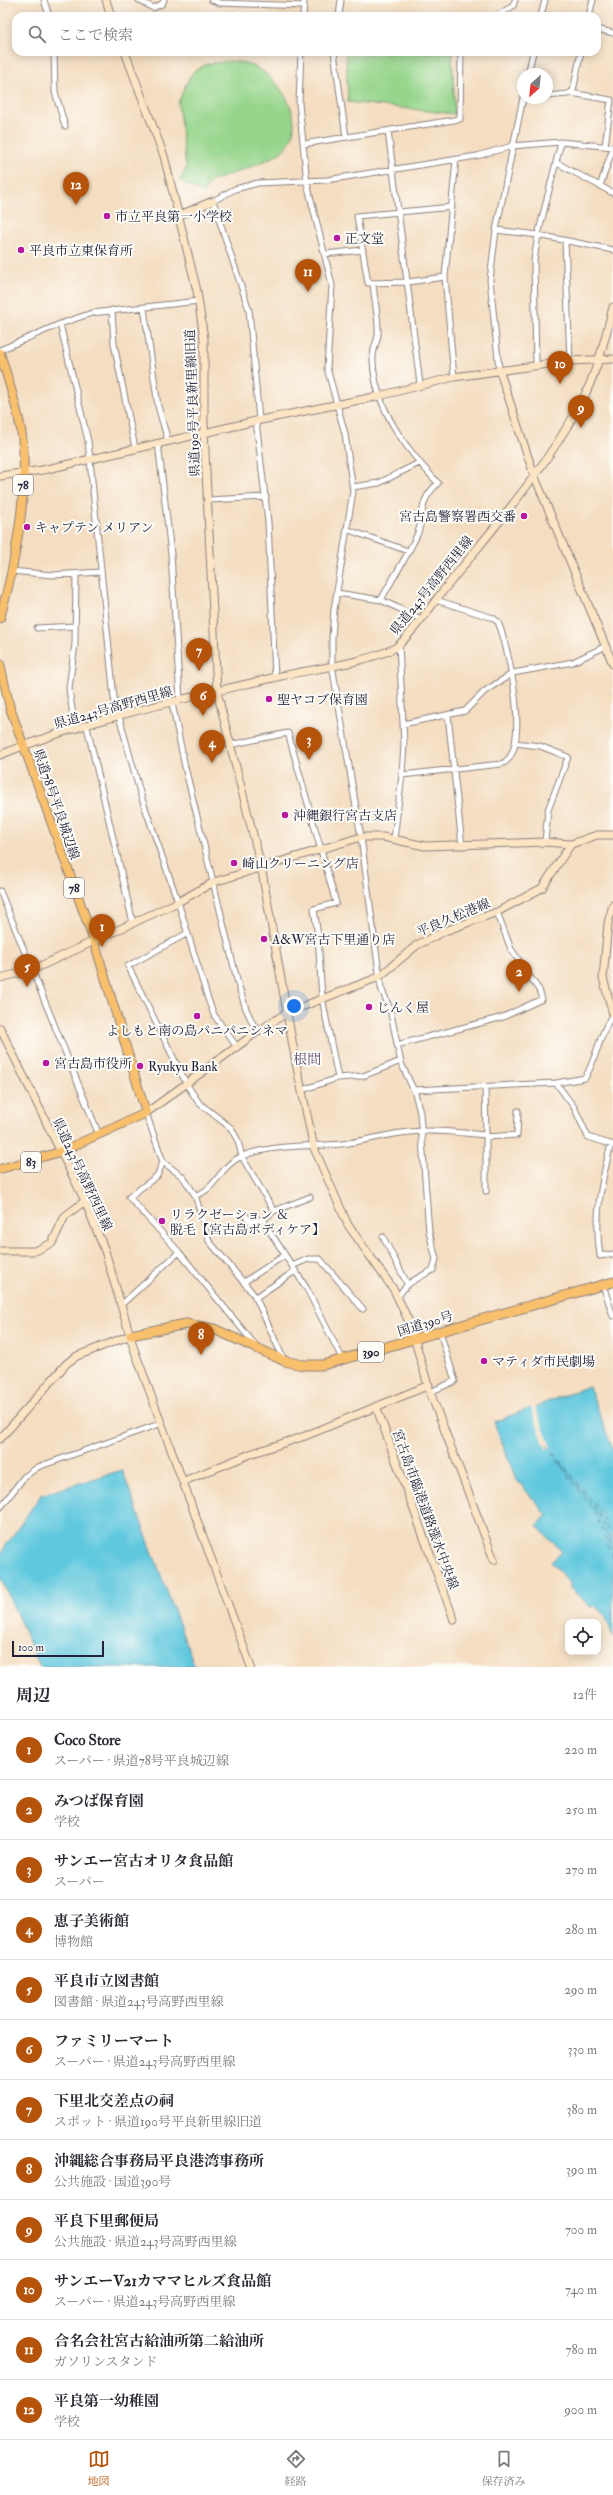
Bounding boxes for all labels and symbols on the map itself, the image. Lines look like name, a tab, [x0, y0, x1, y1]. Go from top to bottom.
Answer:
north arrow	[517, 68, 553, 104]
pin: 12	[63, 172, 89, 205]
place label: 市立平良第一小学校	[115, 209, 232, 225]
marker: 市立平良第一小学校	[102, 211, 112, 221]
place label: 正文堂	[345, 231, 384, 247]
marker: 正文堂	[332, 233, 342, 243]
place label: 平良市立東保育所	[29, 243, 133, 259]
marker: 平良市立東保育所	[16, 245, 26, 255]
pin: 11	[295, 259, 321, 292]
street label: 県道190号平良新里線旧道	[182, 329, 204, 477]
pin: 10	[547, 351, 573, 384]
pin: 9	[568, 395, 594, 428]
road number: 78	[13, 475, 33, 495]
place label: 宮古島警察署西交番	[399, 509, 516, 525]
marker: 宮古島警察署西交番	[519, 511, 529, 521]
place label: キャプテン メリアン	[35, 520, 154, 536]
marker: キャプテン メリアン	[22, 522, 32, 532]
street label: 県道243号高野西里線	[387, 533, 477, 638]
pin: 7	[186, 638, 212, 671]
street label: 県道243号高野西里線	[52, 683, 174, 733]
pin: 6	[190, 683, 216, 716]
place label: 聖ヤコブ保育園	[277, 692, 368, 708]
marker: 聖ヤコブ保育園	[264, 694, 274, 704]
pin: 3	[296, 727, 322, 760]
pin: 4	[199, 730, 225, 763]
street label: 県道78号平良城辺線	[30, 747, 83, 862]
place label: 沖縄銀行宮古支店	[293, 808, 397, 824]
marker: 沖縄銀行宮古支店	[280, 810, 290, 820]
place label: 崎山クリーニング店	[242, 856, 359, 872]
marker: 崎山クリーニング店	[229, 858, 239, 868]
road number: 78	[64, 878, 84, 898]
street label: 平良久松港線	[414, 895, 492, 941]
pin: 1	[89, 914, 115, 947]
place label: A&W宮古下里通り店	[271, 932, 395, 948]
marker: A&W宮古下里通り店	[259, 934, 269, 944]
pin: 5	[14, 954, 40, 987]
pin: 2	[506, 959, 532, 992]
your location	[284, 996, 304, 1016]
place label: じんく屋	[377, 1000, 429, 1016]
marker: じんく屋	[364, 1002, 374, 1012]
marker: よしもと南の島パニパニシネマ	[192, 1011, 202, 1021]
place label: よしもと南の島パニパニシネマ	[106, 1023, 288, 1039]
district label: 根間	[293, 1051, 321, 1068]
place label: 宮古島市役所	[54, 1056, 132, 1072]
marker: 宮古島市役所	[41, 1058, 51, 1068]
place label: Ryukyu Bank	[148, 1059, 218, 1076]
marker: Ryukyu Bank	[135, 1061, 145, 1071]
street label: 県道243号高野西里線	[49, 1115, 115, 1233]
road number: 83	[21, 1152, 41, 1172]
place label: リラクゼーション ＆ 脱毛【宮古島ボディケア】	[170, 1207, 325, 1238]
marker: リラクゼーション ＆ 脱毛【宮古島ボディケア】	[157, 1216, 167, 1226]
street label: 国道390号	[396, 1308, 455, 1340]
pin: 8	[188, 1322, 214, 1355]
road number: 390	[358, 1342, 384, 1362]
place label: マティダ市民劇場	[492, 1354, 595, 1370]
marker: マティダ市民劇場	[479, 1356, 489, 1366]
street label: 宮古島市臨港道路漲水中央線	[389, 1427, 461, 1591]
scale bar	[12, 1639, 104, 1658]

